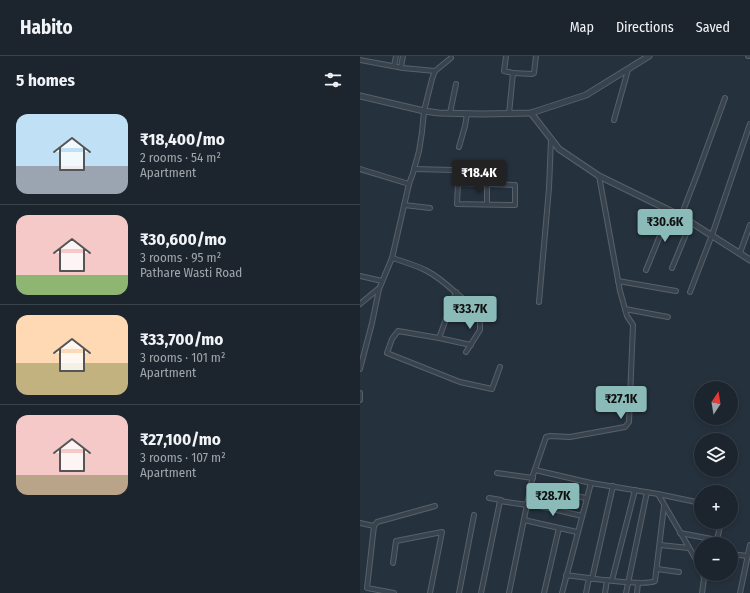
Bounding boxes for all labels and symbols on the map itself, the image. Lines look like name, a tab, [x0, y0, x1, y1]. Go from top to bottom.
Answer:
pin: ₹18.4K	[446, 160, 512, 194]
pin: ₹30.6K	[632, 209, 698, 243]
pin: ₹33.7K	[437, 296, 503, 330]
north arrow	[694, 381, 738, 425]
pin: ₹27.1K	[588, 386, 654, 420]
pin: ₹28.7K	[520, 483, 586, 517]

